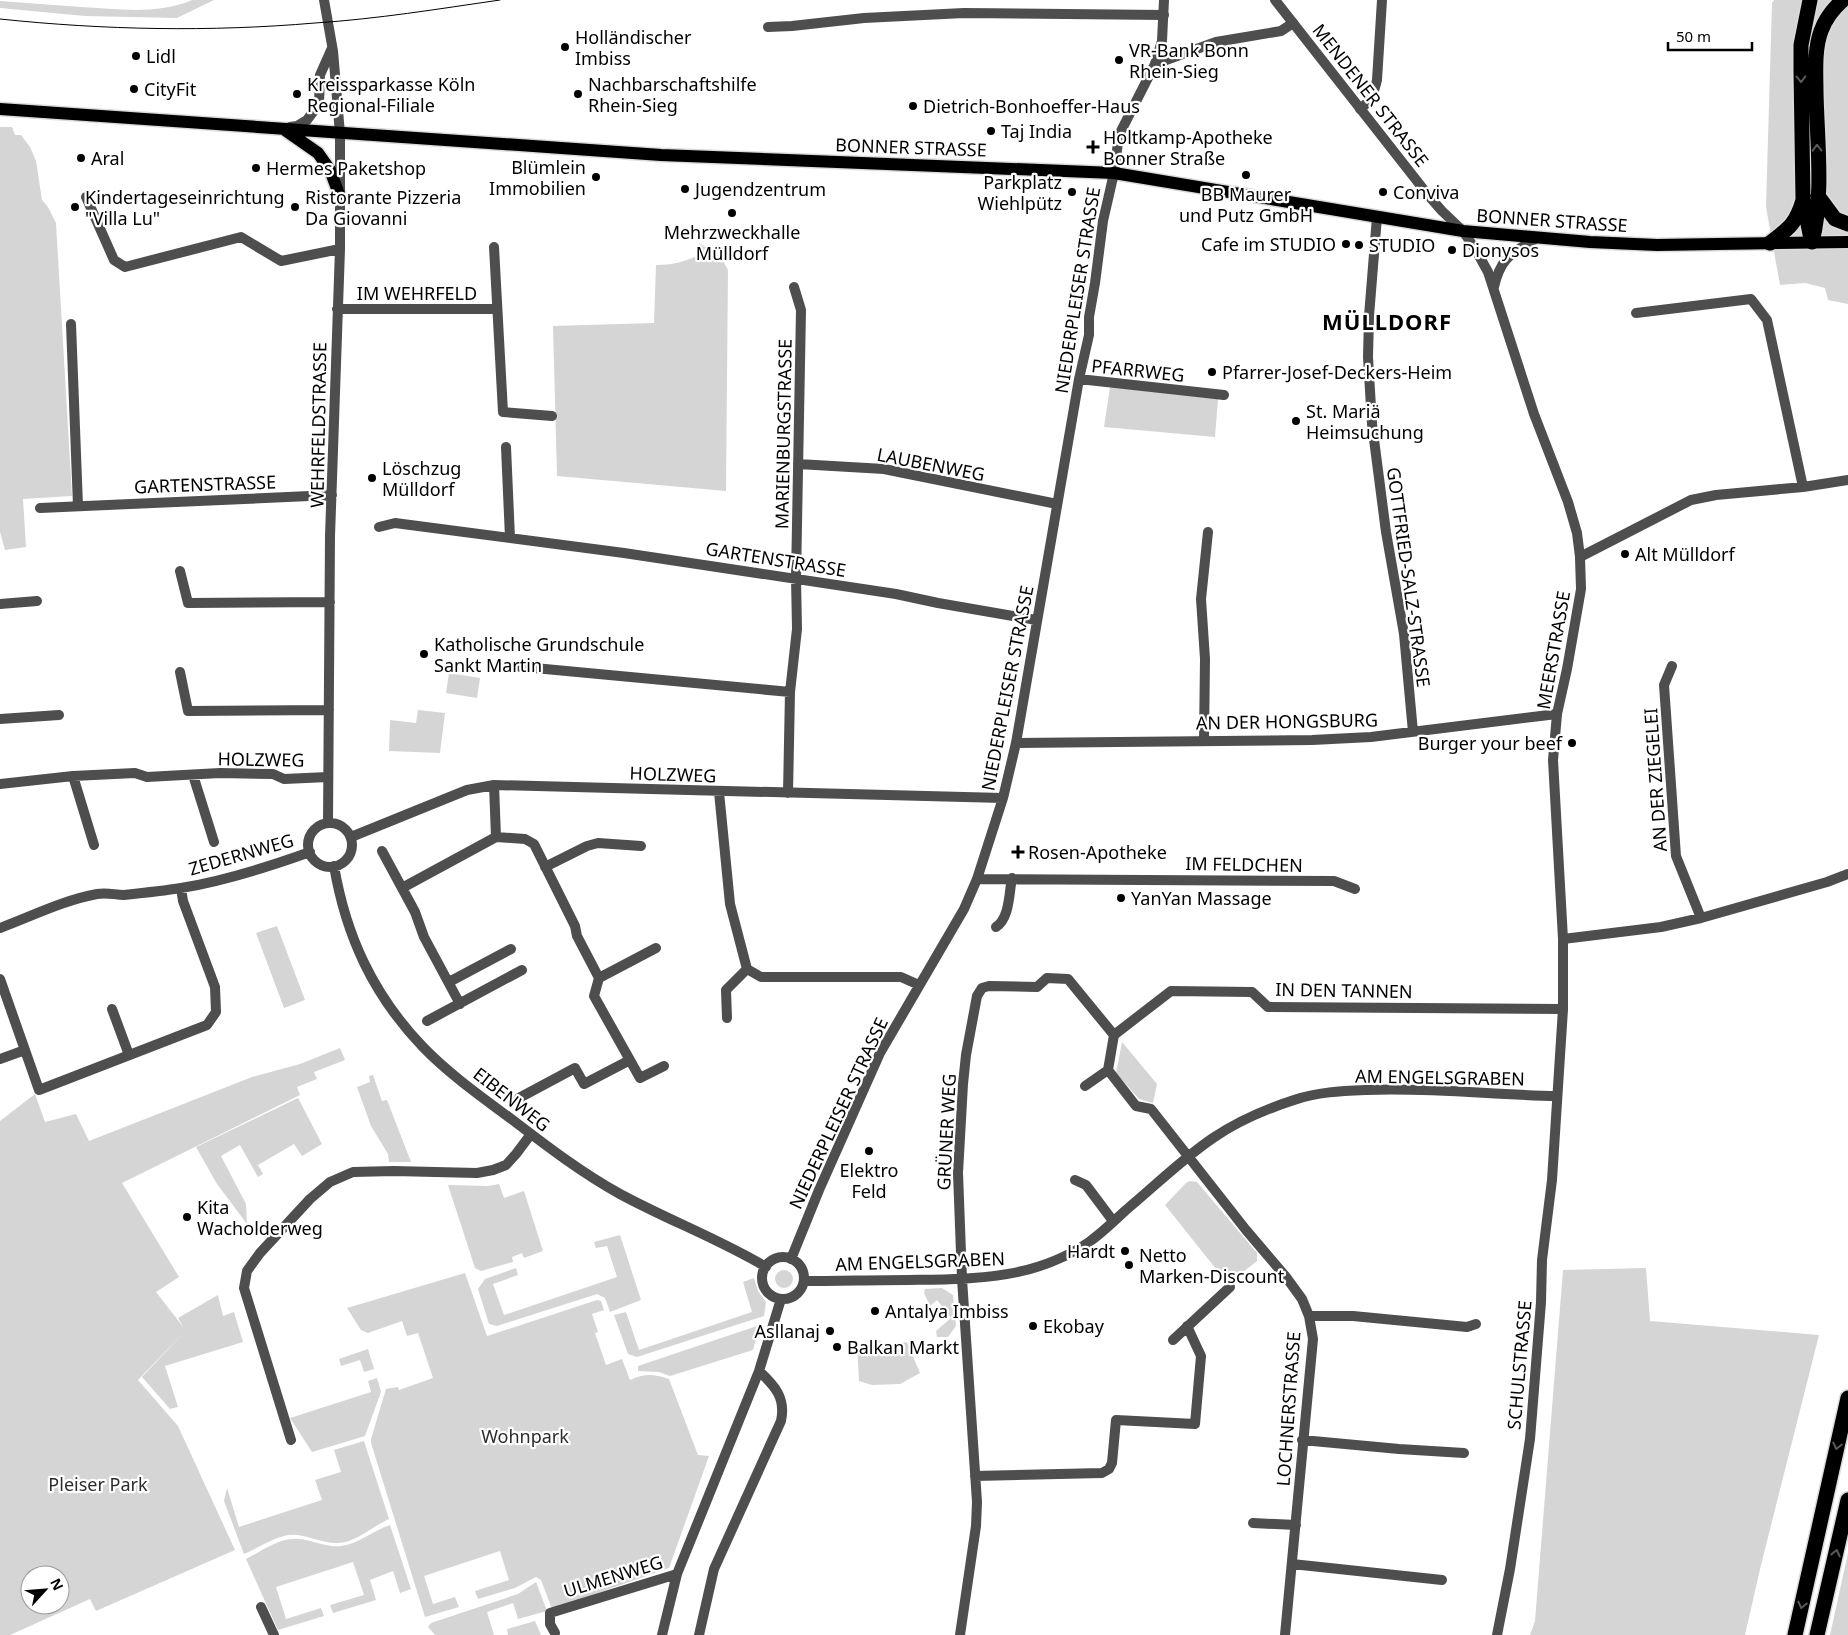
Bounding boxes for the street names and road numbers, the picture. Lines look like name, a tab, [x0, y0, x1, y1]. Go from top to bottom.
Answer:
street label: MENDENER STRASSE	[1308, 19, 1434, 171]
street label: BONNER STRASSE	[835, 132, 987, 162]
street label: NIEDERPLEISER STRASSE	[1049, 185, 1105, 395]
street label: BONNER STRASSE	[1476, 203, 1628, 237]
street label: IM WEHRFELD	[357, 281, 477, 305]
street label: MARIENBURGSTRASSE	[769, 339, 797, 529]
street label: WEHRFELDSTRASSE	[305, 342, 331, 508]
street label: PFARRWEG	[1090, 353, 1186, 387]
street label: LAUBENWEG	[875, 442, 987, 486]
street label: GOTTFRIED-SALZ-STRASSE	[1382, 465, 1436, 689]
street label: GARTENSTRASSE	[134, 470, 276, 498]
street label: GARTENSTRASSE	[704, 536, 848, 582]
street label: NIEDERPLEISER STRASSE	[975, 583, 1039, 793]
street label: MEERSTRASSE	[1531, 589, 1575, 711]
street label: AN DER HONGSBURG	[1196, 707, 1378, 735]
street label: AN DER ZIEGELEI	[1638, 707, 1672, 853]
street label: HOLZWEG	[217, 746, 305, 772]
street label: HOLZWEG	[629, 760, 717, 788]
street label: ZEDERNWEG	[186, 828, 296, 880]
street label: IM FELDCHEN	[1185, 851, 1303, 877]
street label: IN DEN TANNEN	[1275, 977, 1413, 1003]
street label: NIEDERPLEISER STRASSE	[783, 1013, 893, 1213]
street label: EIBENWEG	[469, 1061, 555, 1137]
street label: AM ENGELSGRABEN	[1355, 1064, 1525, 1090]
street label: GRÜNER WEG	[931, 1073, 961, 1191]
street label: AM ENGELSGRABEN	[835, 1246, 1005, 1276]
street label: SCHULSTRASSE	[1501, 1299, 1537, 1431]
street label: LOCHNERSTRASSE	[1271, 1331, 1305, 1487]
street label: ULMENWEG	[560, 1550, 666, 1602]

